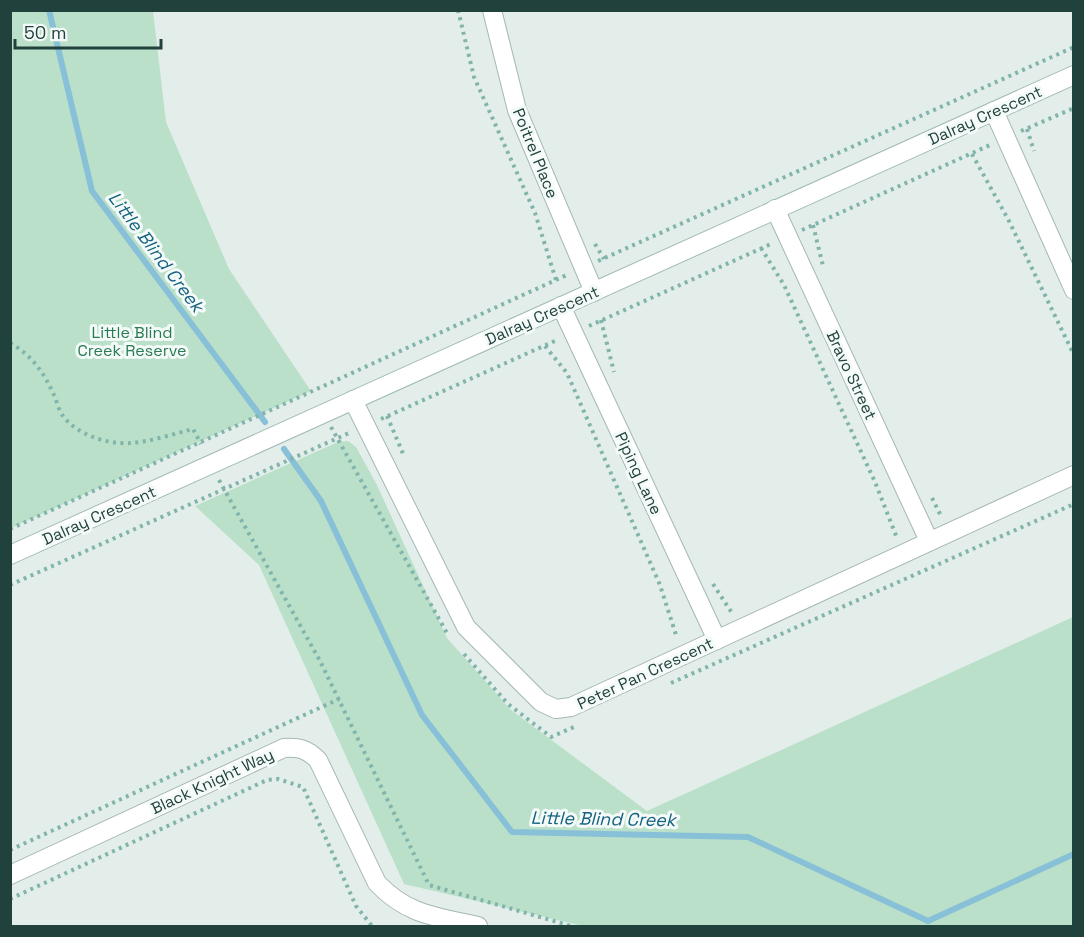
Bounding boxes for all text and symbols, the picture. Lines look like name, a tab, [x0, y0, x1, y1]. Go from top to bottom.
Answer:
scale bar	[15, 12, 160, 50]
text: 50 m	[24, 21, 66, 44]
street label: Dalray Crescent	[925, 81, 1045, 150]
street label: Poitrel Place	[508, 105, 563, 201]
water label: Little Blind Creek	[104, 187, 211, 318]
street label: Dalray Crescent	[482, 281, 602, 350]
park label: Little Blind Creek Reserve	[78, 322, 186, 361]
street label: Bravo Street	[822, 327, 881, 423]
street label: Piping Lane	[610, 428, 667, 518]
street label: Dalray Crescent	[39, 481, 159, 550]
street label: Peter Pan Crescent	[574, 633, 717, 714]
street label: Black Knight Way	[147, 744, 277, 819]
water label: Little Blind Creek	[530, 806, 678, 831]

